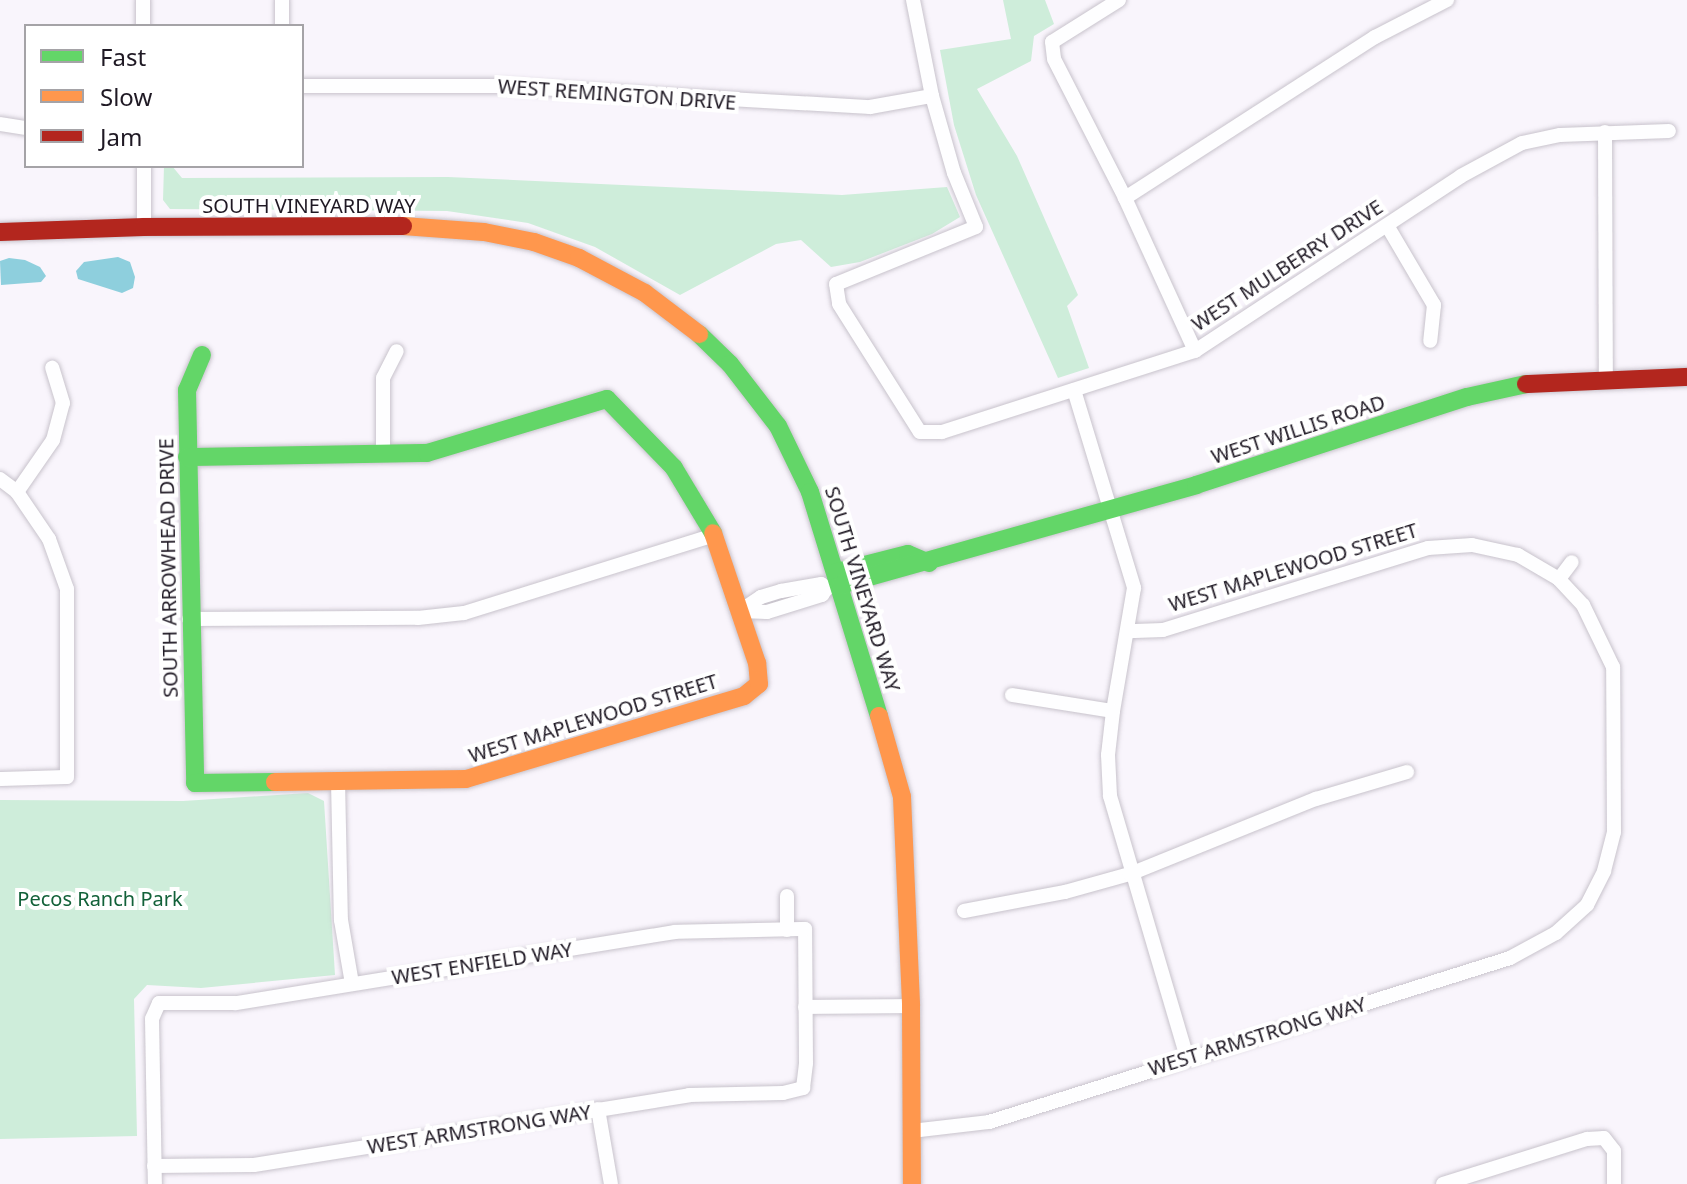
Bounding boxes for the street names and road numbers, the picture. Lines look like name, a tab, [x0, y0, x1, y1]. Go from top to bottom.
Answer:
street label: WEST REMINGTON DRIVE	[497, 74, 737, 114]
street label: SOUTH VINEYARD WAY	[202, 193, 416, 217]
street label: WEST MULBERRY DRIVE	[1187, 194, 1387, 336]
street label: WEST WILLIS ROAD	[1208, 390, 1388, 468]
street label: SOUTH ARROWHEAD DRIVE	[154, 438, 182, 698]
street label: SOUTH VINEYARD WAY	[820, 484, 906, 694]
street label: WEST MAPLEWOOD STREET	[1166, 518, 1420, 616]
street label: WEST MAPLEWOOD STREET	[466, 669, 720, 767]
street label: WEST ENFIELD WAY	[390, 937, 574, 989]
street label: WEST ARMSTRONG WAY	[1145, 991, 1369, 1081]
street label: WEST ARMSTRONG WAY	[365, 1099, 593, 1159]

